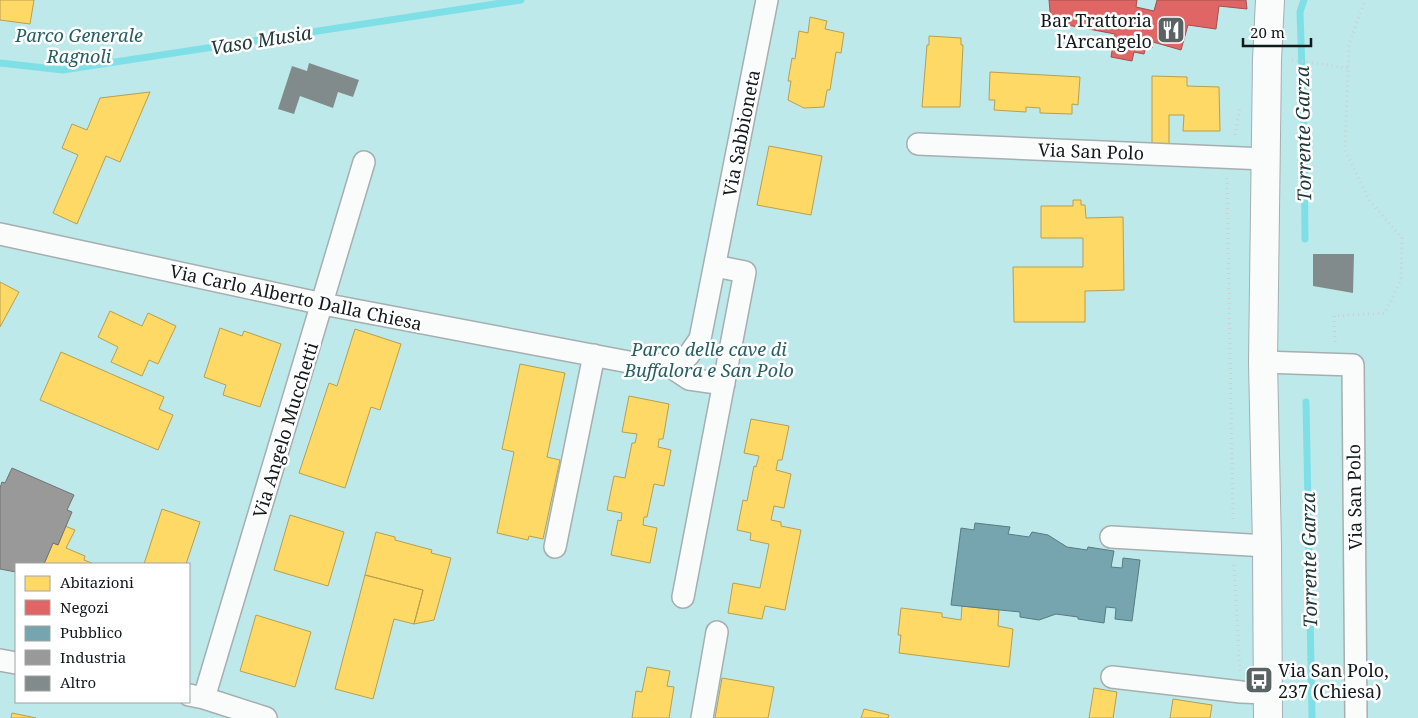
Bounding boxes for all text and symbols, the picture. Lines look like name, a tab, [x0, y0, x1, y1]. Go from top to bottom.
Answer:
place label: Bar Trattoria l'Arcangelo	[1040, 8, 1152, 53]
restaurant icon: Bar Trattoria l'Arcangelo	[1156, 15, 1186, 45]
scale bar	[1243, 15, 1310, 47]
water label: Vaso Musia	[209, 19, 313, 61]
text: 20 m	[1250, 22, 1285, 42]
park label: Parco Generale Ragnoli	[14, 23, 143, 68]
water label: Torrente Garza	[1289, 66, 1317, 202]
street label: Via Sabbioneta	[717, 68, 765, 198]
street label: Via San Polo	[1038, 137, 1144, 165]
street label: Via Carlo Alberto Dalla Chiesa	[168, 259, 424, 335]
park label: Parco delle cave di Buffalora e San Polo	[623, 337, 794, 382]
street label: Via Angelo Mucchetti	[247, 339, 323, 521]
street label: Via San Polo	[1341, 444, 1367, 550]
water label: Torrente Garza	[1295, 492, 1323, 628]
legend	[15, 563, 190, 703]
text: Abitazioni	[60, 572, 134, 592]
text: Negozi	[60, 597, 109, 617]
text: Pubblico	[60, 622, 123, 642]
text: Industria	[60, 647, 126, 667]
place label: Via San Polo, 237 (Chiesa)	[1278, 658, 1389, 703]
bus stop icon: Via San Polo, 237 (Chiesa)	[1244, 665, 1274, 695]
text: Altro	[60, 672, 96, 692]

